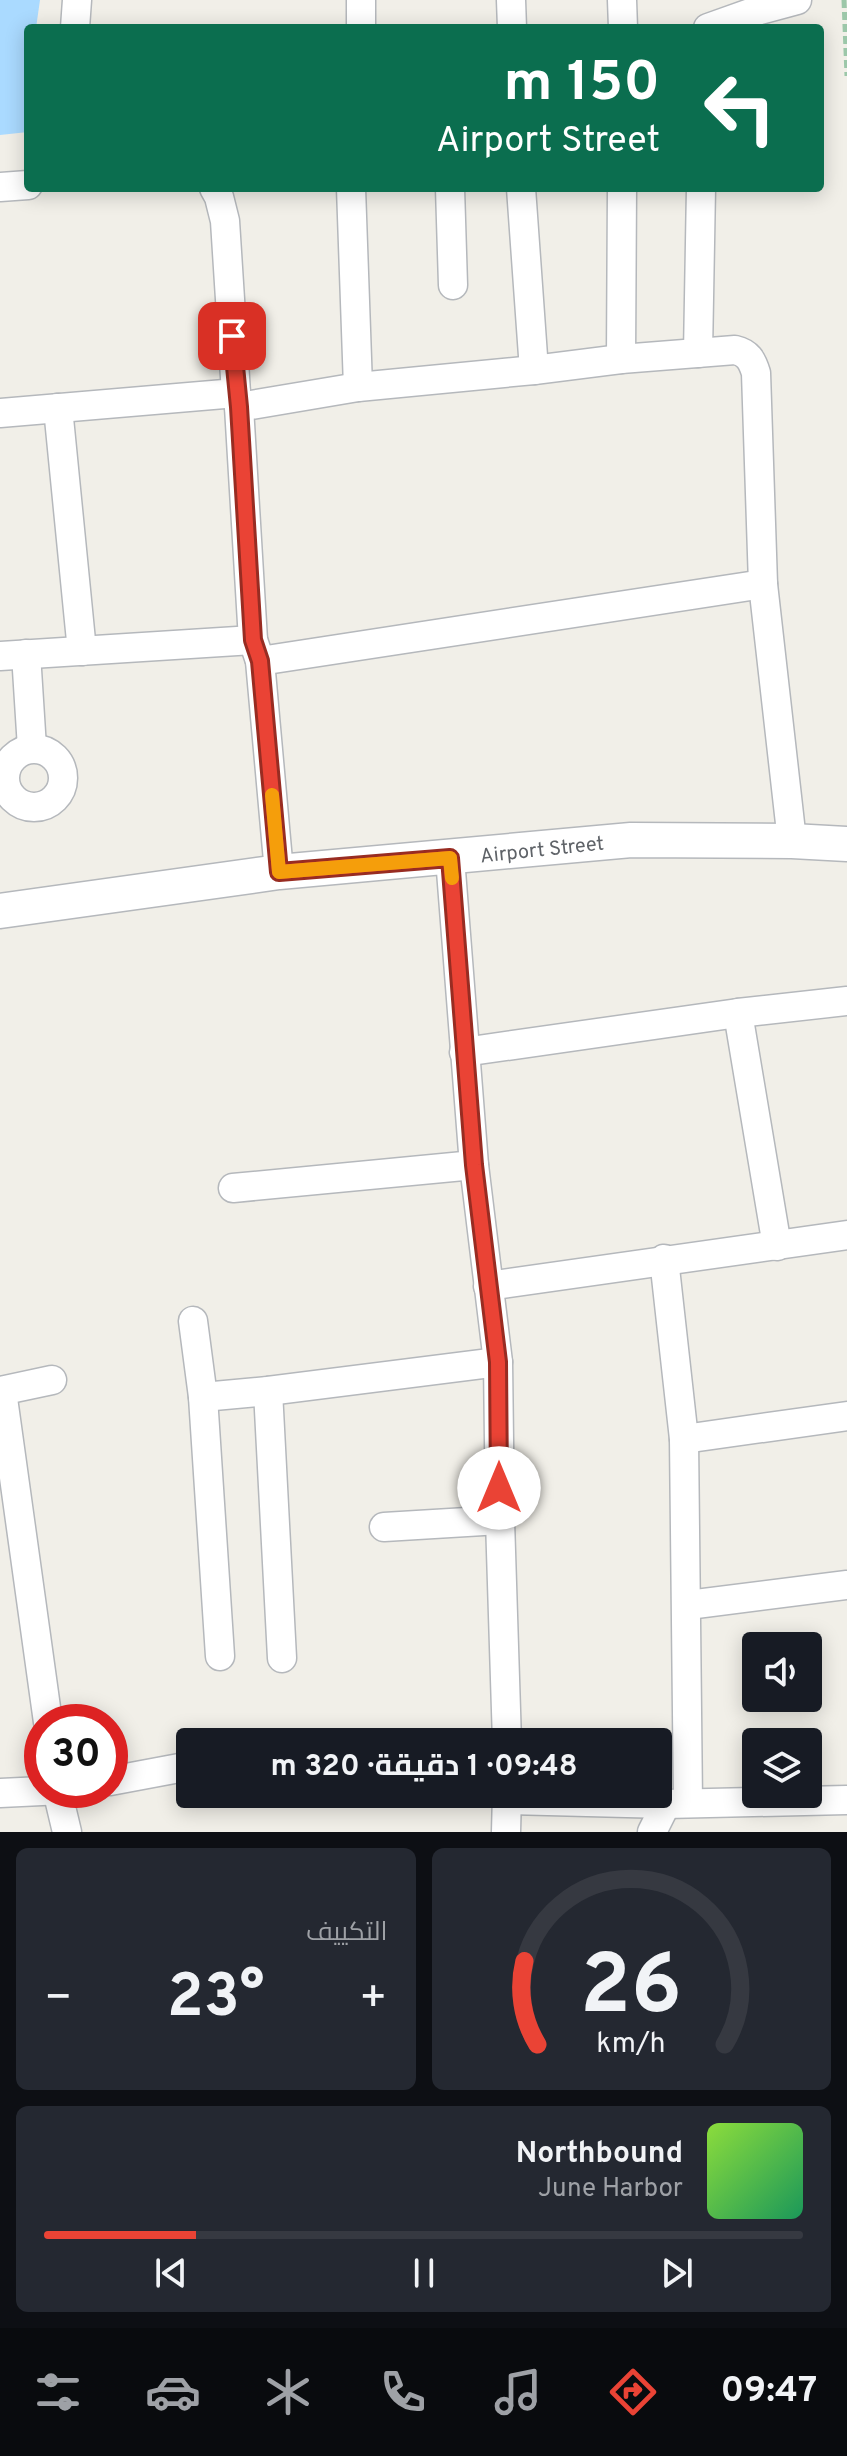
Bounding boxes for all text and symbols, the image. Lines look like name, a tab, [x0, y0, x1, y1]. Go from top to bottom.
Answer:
text: 150 m	[504, 50, 660, 120]
icon: left	[688, 56, 792, 160]
text: Airport Street	[436, 119, 660, 165]
pin	[198, 302, 266, 370]
icon: arrive	[210, 314, 254, 358]
street label: Airport Street	[479, 832, 605, 870]
position arrow	[457, 1446, 541, 1530]
map controls	[742, 1632, 822, 1808]
button: sound	[742, 1632, 822, 1712]
speed limit sign: 30	[24, 1704, 128, 1808]
button: layers	[742, 1728, 822, 1808]
text: 09:48 · 1 دقيقة · 320 m	[270, 1749, 578, 1786]
text: التكييف	[306, 1917, 388, 1950]
text: 26	[580, 1938, 682, 2043]
text: 23°	[167, 1962, 265, 2038]
text: −	[44, 1972, 72, 2028]
text: +	[359, 1972, 388, 2028]
text: km/h	[597, 2027, 666, 2063]
text: Northbound	[516, 2136, 683, 2173]
text: June Harbor	[538, 2173, 683, 2206]
icon: previous	[149, 2251, 193, 2295]
icon: pause	[402, 2251, 446, 2295]
icon: next	[655, 2251, 699, 2295]
icon: filters	[30, 2364, 86, 2420]
icon: car	[145, 2364, 201, 2420]
icon: climate	[260, 2364, 316, 2420]
icon: phone	[375, 2364, 431, 2420]
icon: music	[490, 2364, 546, 2420]
icon: directions	[605, 2364, 661, 2420]
text: 09:47	[720, 2369, 817, 2415]

